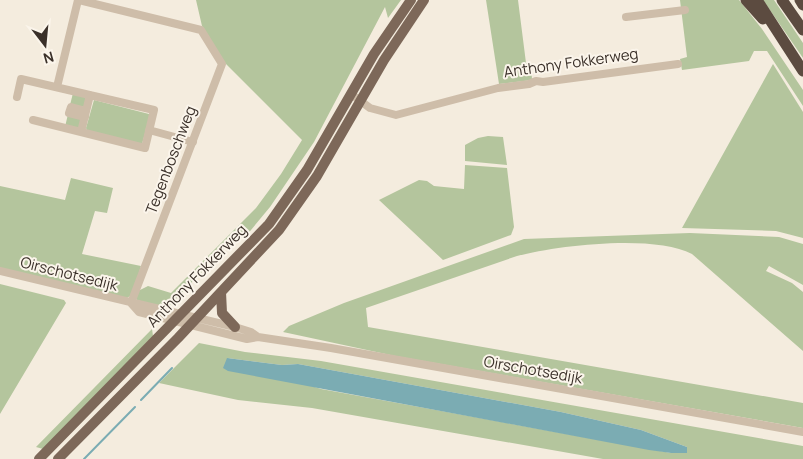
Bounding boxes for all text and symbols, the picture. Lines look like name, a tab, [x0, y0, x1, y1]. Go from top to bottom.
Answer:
north arrow	[20, 20, 70, 70]
street label: Anthony Fokkerweg	[502, 43, 640, 82]
text: N	[41, 47, 56, 68]
street label: Tegenboschweg	[140, 103, 201, 217]
street label: Anthony Fokkerweg	[142, 220, 251, 332]
street label: Oirschotsedijk	[18, 251, 121, 296]
street label: Oirschotsedijk	[482, 351, 585, 389]

